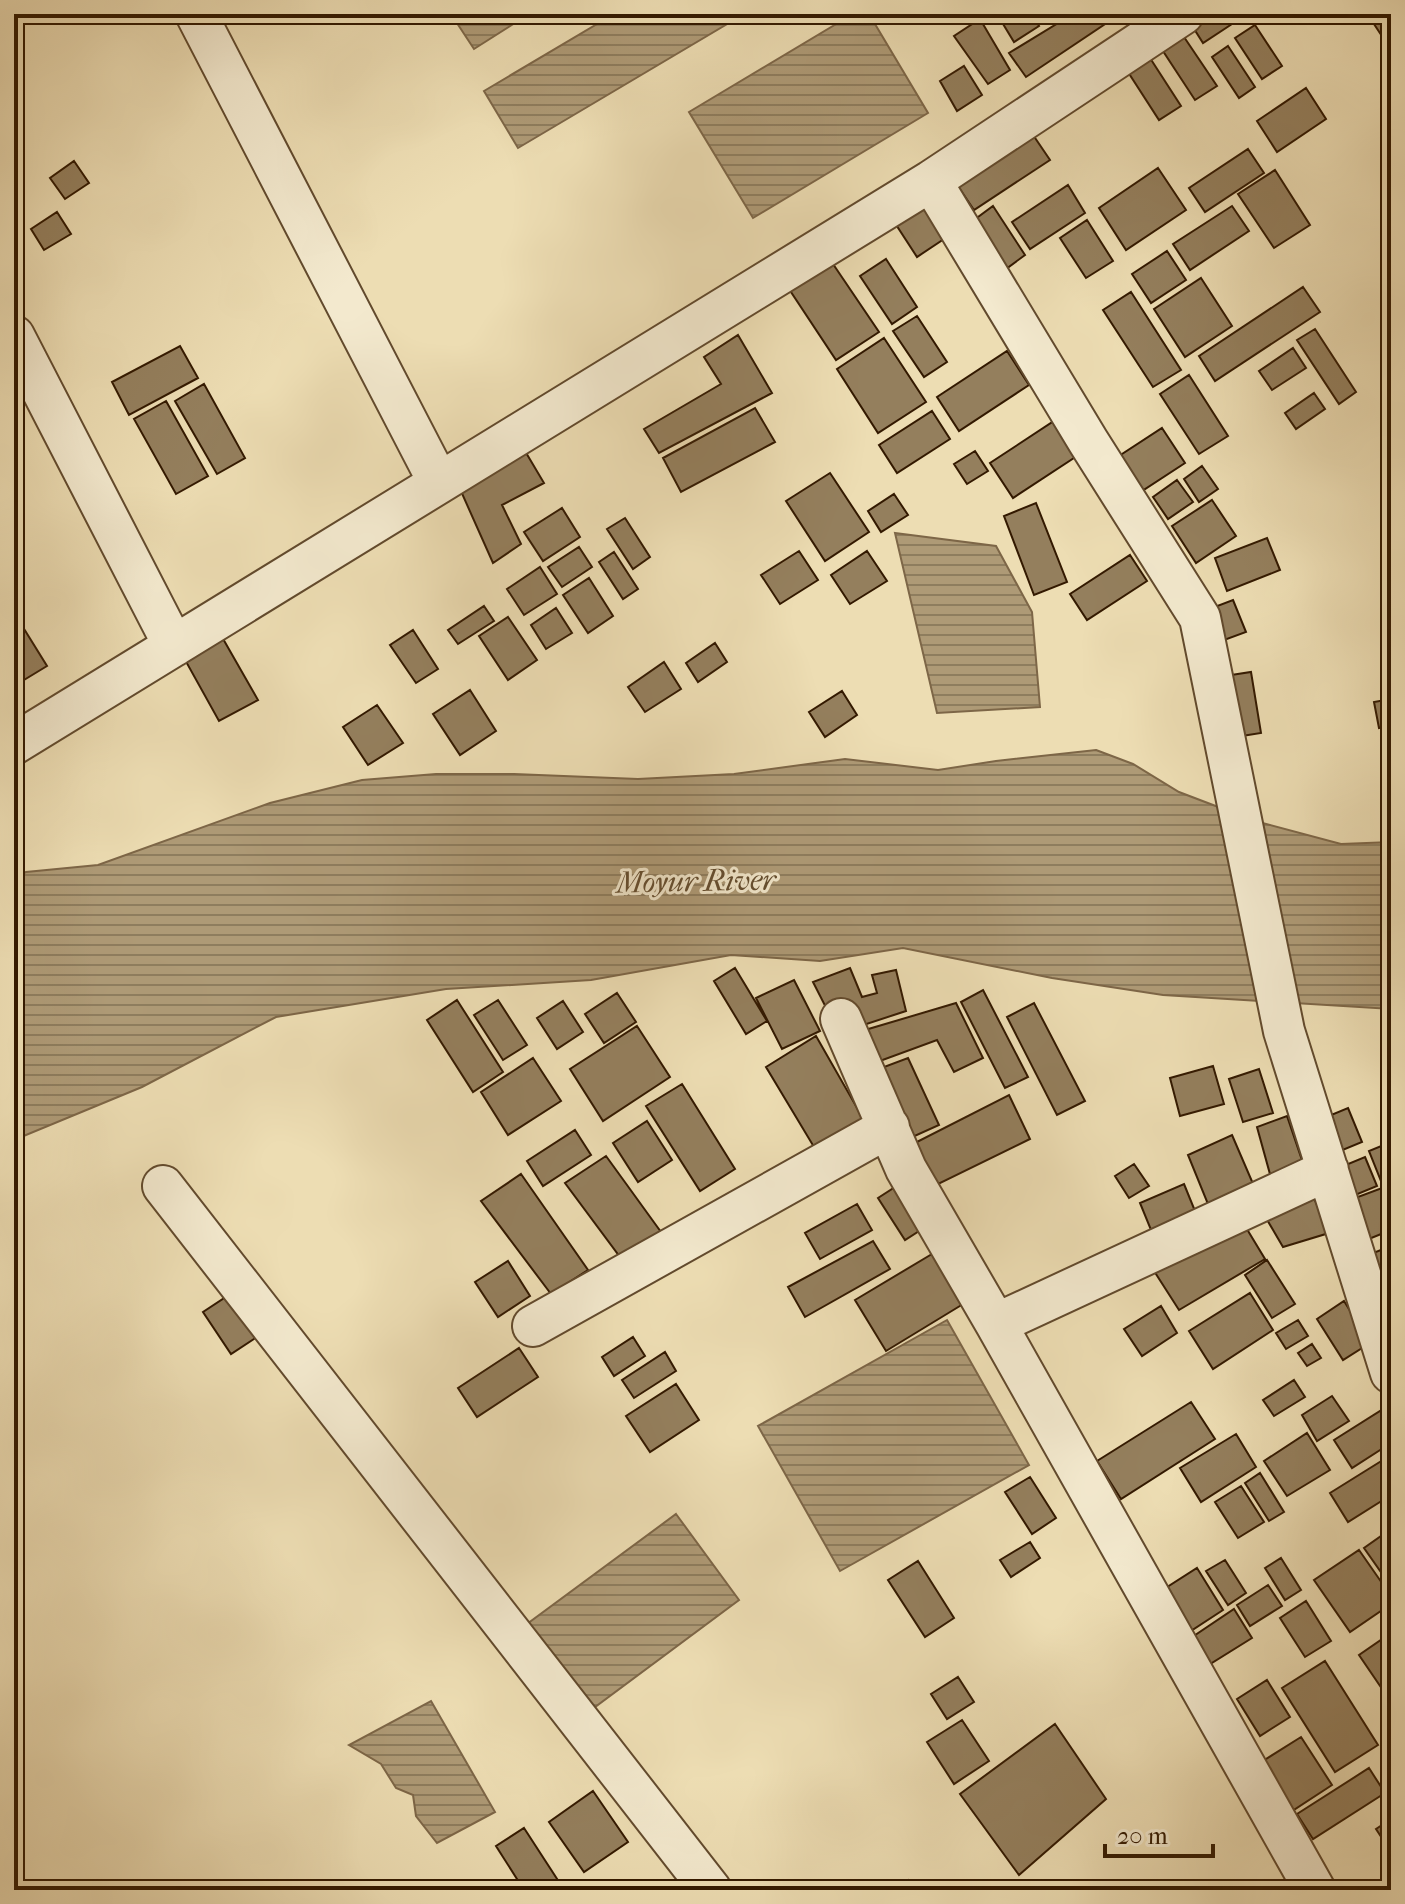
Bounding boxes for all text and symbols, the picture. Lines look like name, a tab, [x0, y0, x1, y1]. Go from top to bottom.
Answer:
water label: Moyur River	[614, 863, 778, 900]
scale bar	[1105, 1808, 1213, 1858]
text: 20 m	[1117, 1822, 1168, 1850]

